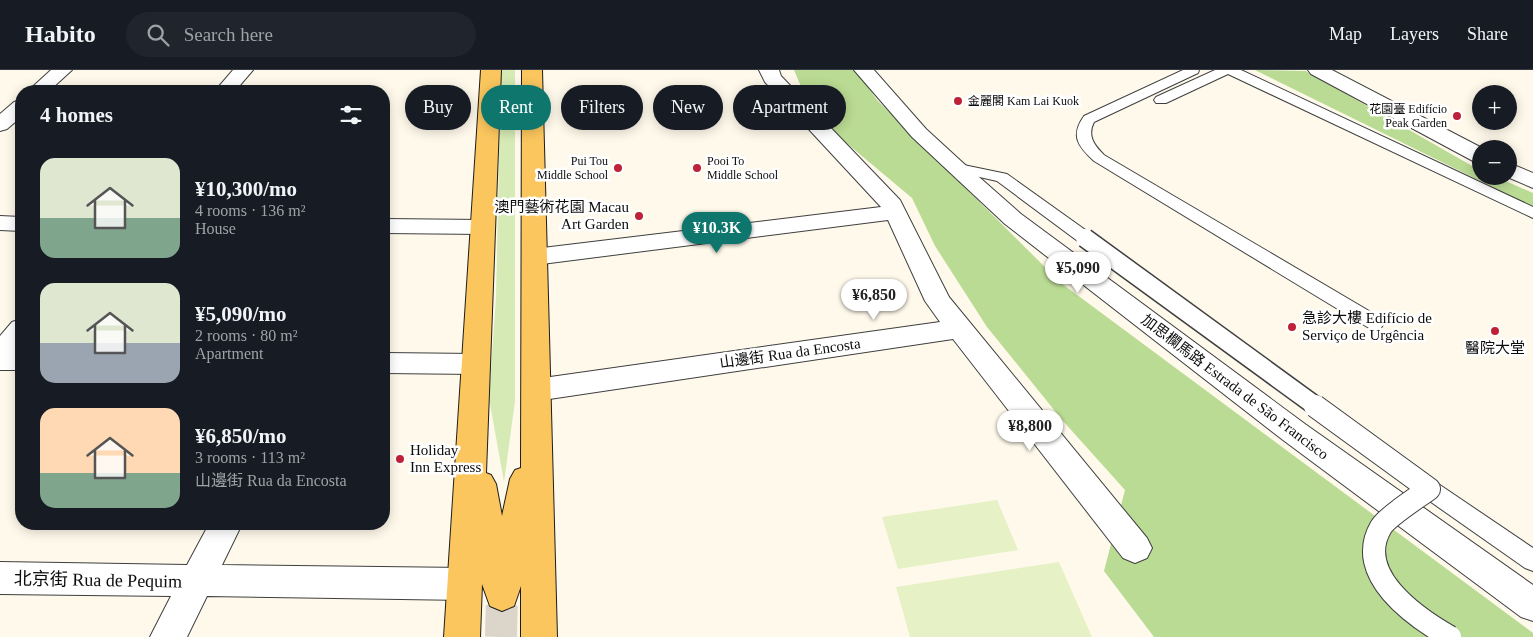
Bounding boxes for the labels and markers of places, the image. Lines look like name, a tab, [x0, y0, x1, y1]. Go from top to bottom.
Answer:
place label: 金麗閣 Kam Lai Kuok	[968, 94, 1079, 108]
marker: 金麗閣 Kam Lai Kuok	[952, 95, 964, 107]
place label: 花園臺 Edifício Peak Garden	[1369, 102, 1447, 130]
marker: 花園臺 Edifício Peak Garden	[1451, 110, 1463, 122]
place label: Pui Tou Middle School	[537, 154, 609, 182]
place label: Pooi To Middle School	[707, 154, 779, 182]
marker: Pui Tou Middle School	[612, 162, 624, 174]
marker: Pooi To Middle School	[691, 162, 703, 174]
place label: 澳門藝術花園 Macau Art Garden	[494, 199, 629, 232]
marker: 澳門藝術花園 Macau Art Garden	[633, 210, 645, 222]
pin: ¥10.3K	[676, 212, 758, 254]
pin: ¥5,090	[1037, 252, 1119, 294]
pin: ¥6,850	[833, 278, 915, 321]
place label: 急診大樓 Edifício de Serviço de Urgência	[1302, 310, 1432, 343]
marker: 急診大樓 Edifício de Serviço de Urgência	[1286, 321, 1298, 333]
marker: 醫院大堂	[1489, 325, 1501, 337]
place label: 醫院大堂	[1465, 340, 1525, 356]
pin: ¥8,800	[989, 410, 1071, 452]
place label: Holiday Inn Express	[410, 442, 481, 475]
marker: Holiday Inn Express	[394, 453, 406, 465]

